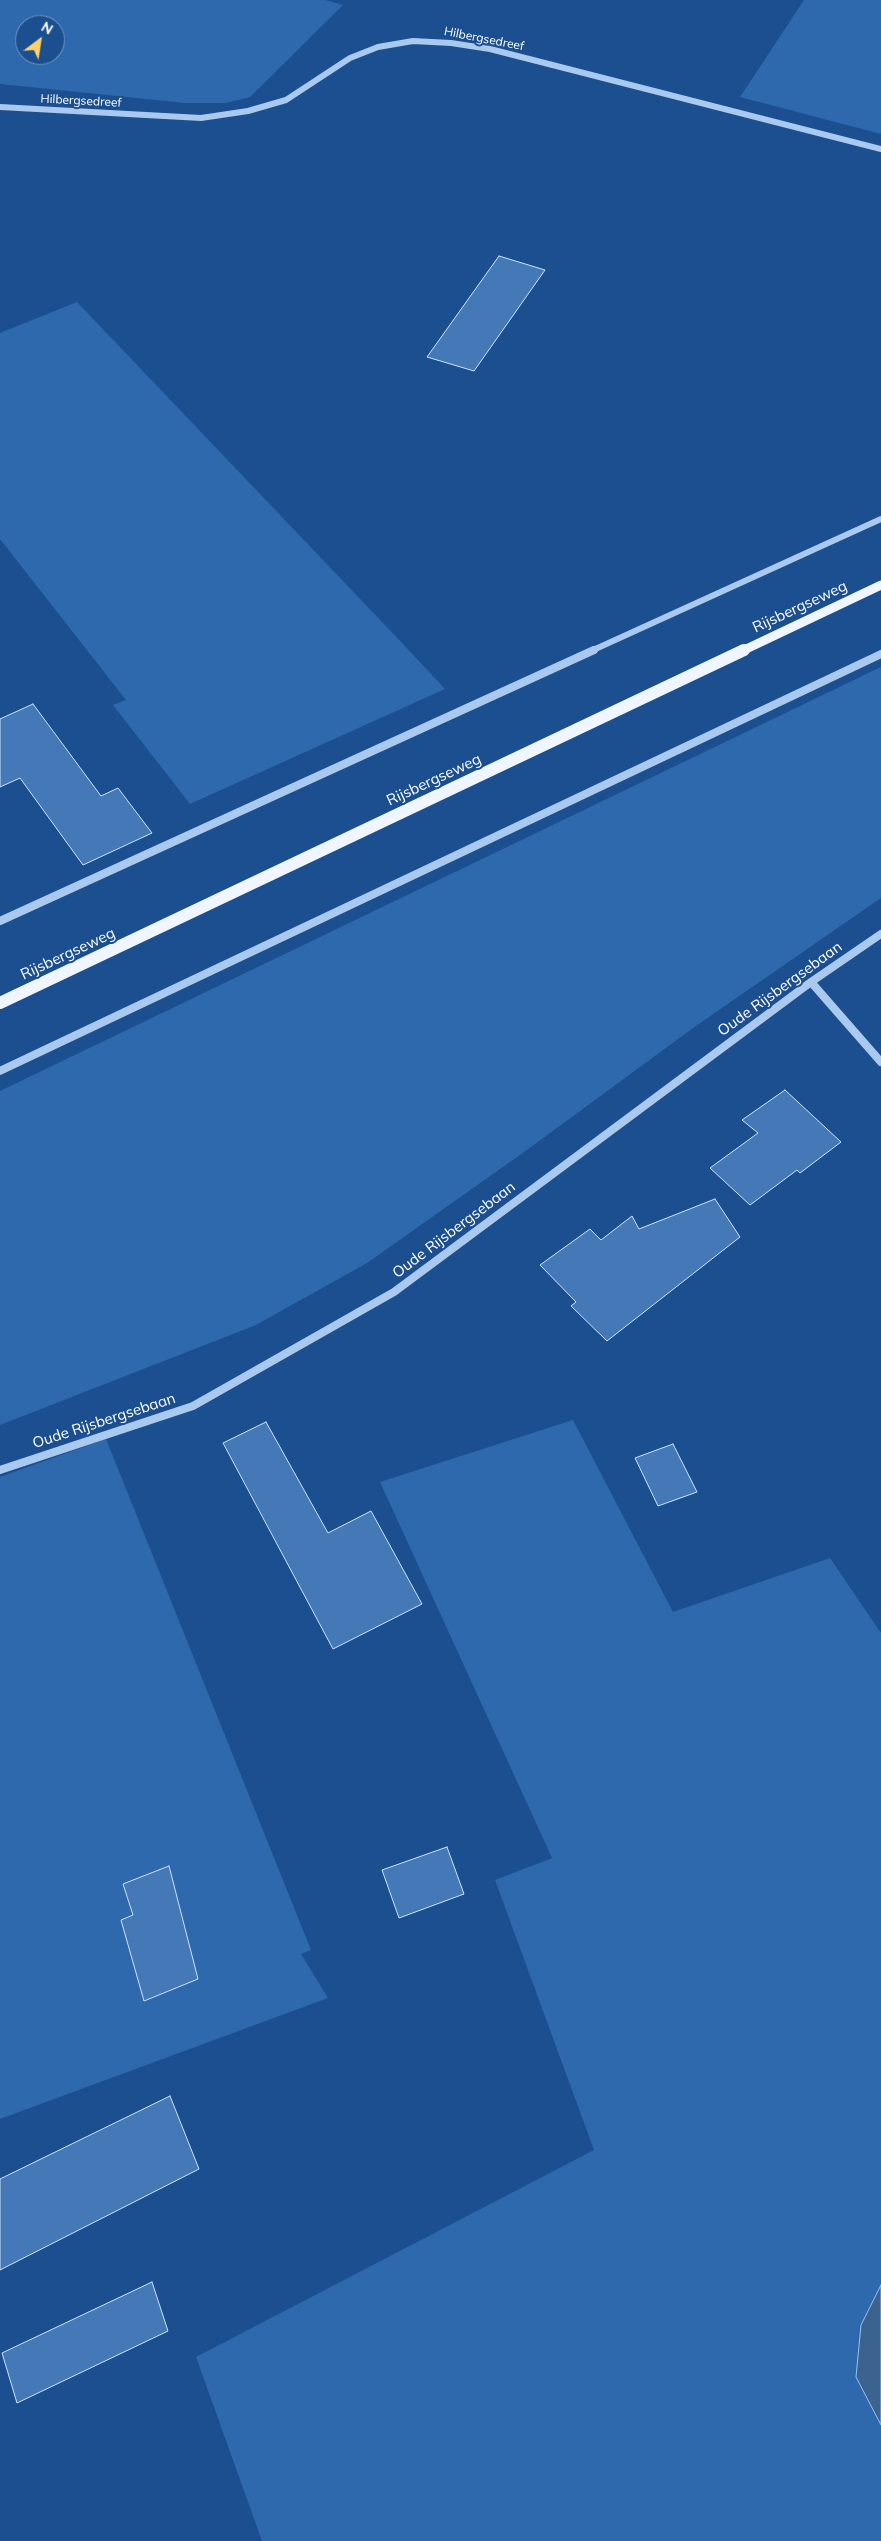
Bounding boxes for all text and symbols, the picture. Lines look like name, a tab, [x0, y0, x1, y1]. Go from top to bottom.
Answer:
north arrow	[15, 15, 65, 65]
text: N	[38, 18, 56, 38]
street label: Hilbergsedreef	[443, 24, 525, 54]
street label: Hilbergsedreef	[40, 92, 122, 110]
street label: Rijsbergseweg	[750, 577, 850, 637]
street label: Rijsbergseweg	[384, 750, 484, 810]
street label: Rijsbergseweg	[18, 924, 118, 984]
street label: Oude Rijsbergsebaan	[714, 938, 846, 1040]
street label: Oude Rijsbergsebaan	[389, 1178, 519, 1282]
street label: Oude Rijsbergsebaan	[30, 1389, 178, 1453]

